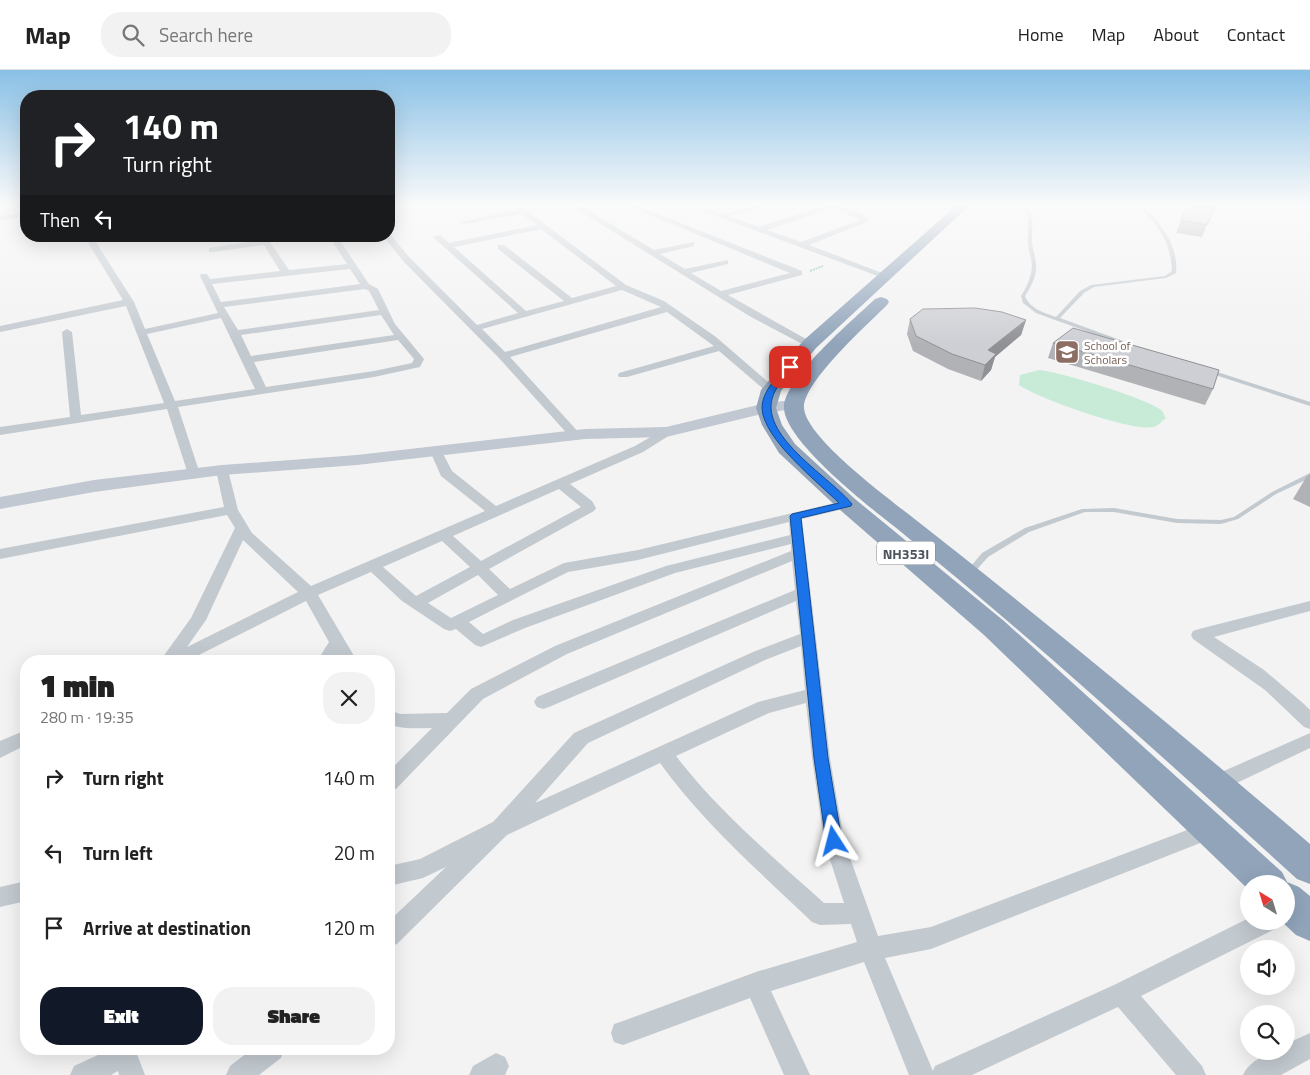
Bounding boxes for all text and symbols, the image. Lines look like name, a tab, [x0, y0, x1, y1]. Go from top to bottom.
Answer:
search box	[101, 12, 451, 57]
text: Map	[25, 17, 71, 53]
text: Search here	[159, 20, 253, 49]
icon: search	[119, 21, 147, 49]
text: Home	[1018, 21, 1064, 48]
text: Map	[1092, 21, 1125, 48]
text: About	[1153, 21, 1199, 48]
text: Contact	[1227, 21, 1285, 48]
text: 140 m	[123, 99, 219, 153]
icon: right	[40, 110, 105, 175]
text: Turn right	[123, 147, 212, 181]
text: Then	[40, 205, 80, 234]
icon: left	[90, 205, 118, 233]
place label: School of Scholars	[1084, 336, 1131, 369]
school or university icon: School of Scholars	[1054, 339, 1080, 365]
pin	[769, 346, 811, 388]
icon: arrive	[776, 353, 804, 381]
road number: NH353I	[877, 542, 935, 564]
text: 1 min	[40, 663, 115, 709]
button: close	[323, 672, 375, 724]
text: 280 m · 19:35	[40, 705, 134, 729]
text: Turn right	[83, 763, 164, 792]
text: 140 m	[323, 763, 375, 792]
icon: right	[40, 764, 68, 792]
position arrow	[807, 814, 859, 866]
text: Turn left	[83, 838, 153, 867]
text: 20 m	[334, 838, 375, 867]
icon: left	[40, 839, 68, 867]
north arrow	[1240, 875, 1295, 930]
map controls	[1240, 875, 1295, 1060]
text: Arrive at destination	[83, 913, 251, 942]
text: 120 m	[323, 913, 375, 942]
icon: arrive	[40, 914, 68, 942]
button: sound	[1240, 940, 1295, 995]
button: Exit	[40, 987, 203, 1045]
button: Share	[213, 987, 375, 1045]
button: search	[1240, 1005, 1295, 1060]

